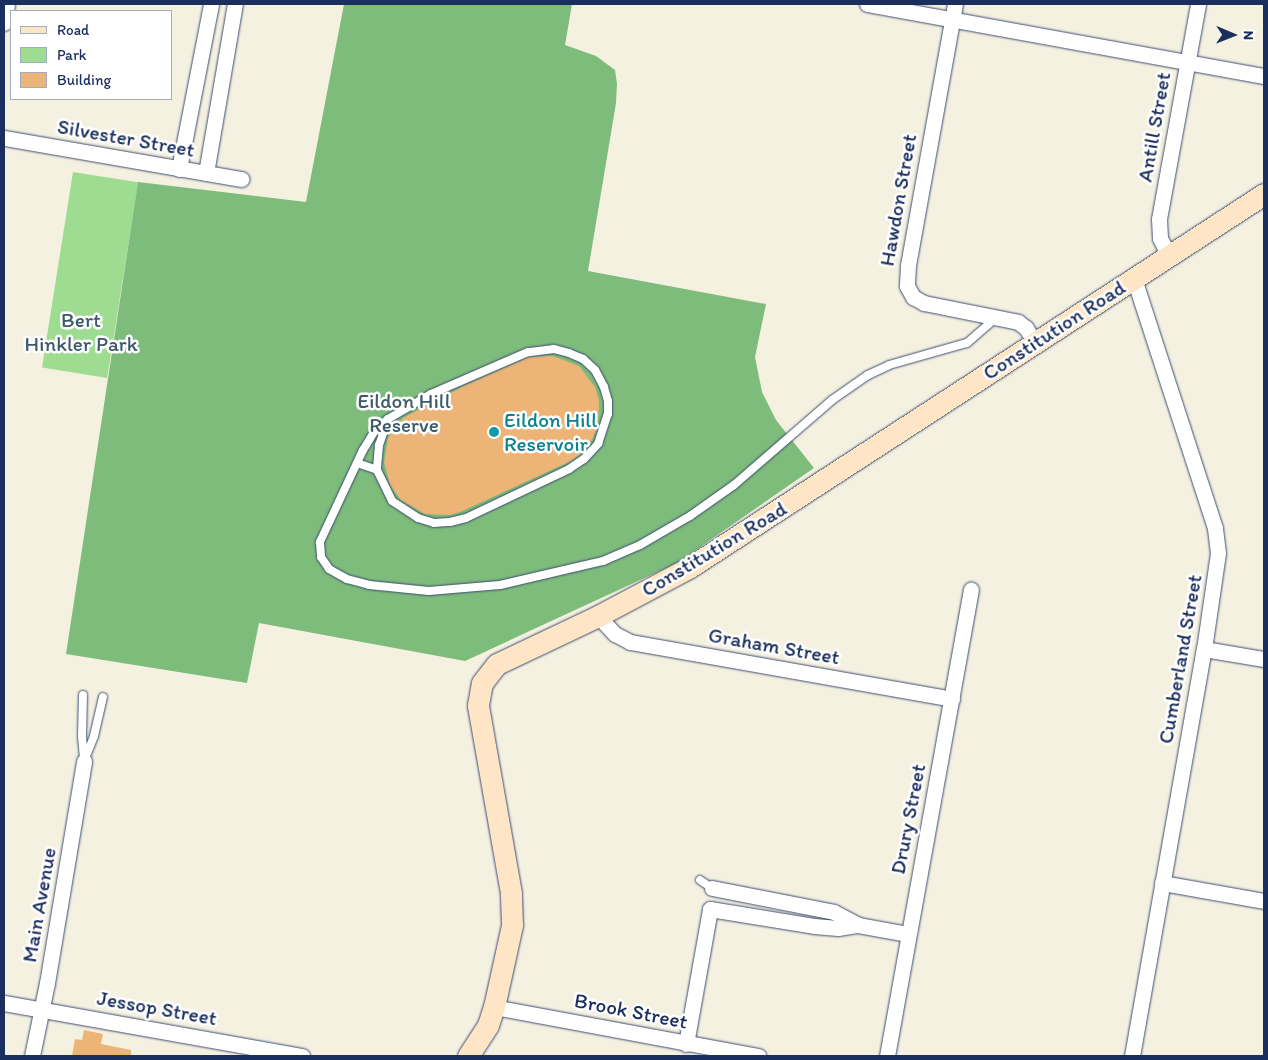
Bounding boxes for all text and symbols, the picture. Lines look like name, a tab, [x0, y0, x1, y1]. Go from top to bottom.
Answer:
legend	[10, 10, 172, 100]
north arrow	[1208, 10, 1258, 60]
text: Road	[57, 21, 89, 39]
text: N	[1240, 30, 1257, 40]
text: Park	[57, 46, 87, 64]
street label: Antill Street	[1132, 70, 1176, 184]
text: Building	[57, 71, 111, 89]
street label: Silvester Street	[56, 114, 196, 162]
street label: Hawdon Street	[874, 132, 922, 268]
street label: Constitution Road	[978, 275, 1130, 385]
park label: Bert Hinkler Park	[25, 307, 137, 357]
park label: Eildon Hill Reserve	[357, 388, 451, 438]
place label: Eildon Hill Reservoir	[504, 407, 597, 457]
marker: Eildon Hill Reservoir	[488, 426, 500, 438]
street label: Constitution Road	[637, 496, 791, 602]
street label: Cumberland Street	[1153, 572, 1207, 746]
street label: Graham Street	[706, 622, 842, 670]
street label: Drury Street	[885, 762, 931, 876]
street label: Main Avenue	[17, 846, 61, 964]
street label: Jessop Street	[95, 985, 219, 1031]
street label: Brook Street	[573, 988, 689, 1034]

